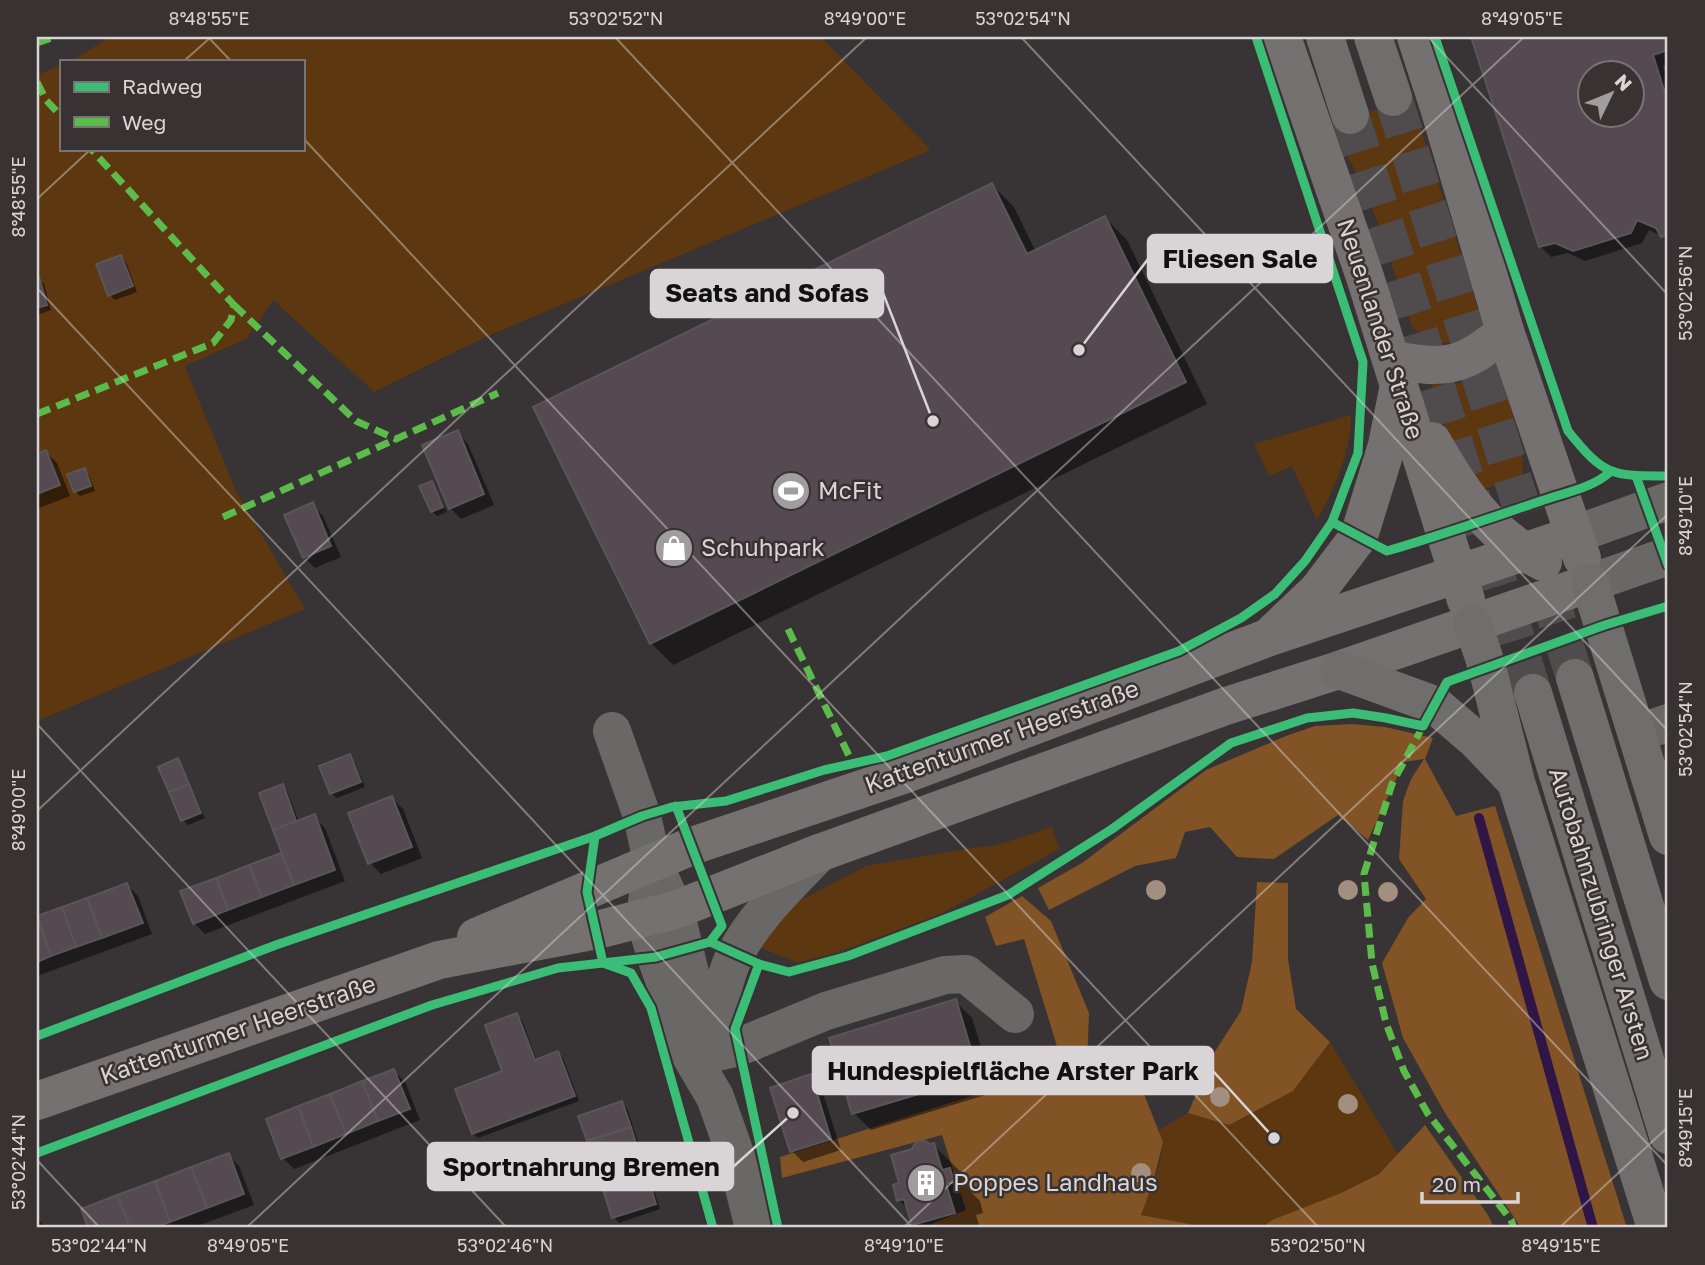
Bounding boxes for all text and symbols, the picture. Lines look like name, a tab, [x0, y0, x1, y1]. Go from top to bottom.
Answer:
text: 8°48'55"E	[168, 7, 250, 29]
text: 53°02'52"N	[568, 7, 664, 29]
text: 8°49'00"E	[824, 7, 906, 29]
text: 53°02'54"N	[975, 7, 1071, 29]
text: 8°49'05"E	[1481, 7, 1563, 29]
legend	[60, 60, 304, 150]
north arrow	[1576, 60, 1646, 130]
text: N	[1610, 69, 1637, 95]
text: Radweg	[122, 73, 203, 99]
text: Weg	[122, 109, 166, 135]
text: 8°48'55"E	[7, 156, 29, 238]
street label: Neuenlander Straße	[1332, 214, 1431, 443]
callout: Fliesen Sale	[1148, 235, 1332, 282]
text: Fliesen Sale	[1162, 243, 1318, 274]
text: 53°02'56"N	[1674, 245, 1696, 341]
callout: Seats and Sofas	[651, 270, 883, 317]
text: Seats and Sofas	[665, 277, 869, 308]
sports icon: McFit	[770, 470, 812, 512]
place label: McFit	[818, 475, 882, 504]
text: 8°49'10"E	[1674, 476, 1696, 556]
shop icon: Schuhpark	[653, 527, 695, 569]
place label: Schuhpark	[701, 532, 825, 561]
street label: Kattenturmer Heerstraße	[861, 672, 1142, 799]
text: 53°02'54"N	[1674, 681, 1696, 777]
street label: Autobahnzubringer Arsten	[1544, 764, 1661, 1063]
text: 8°49'00"E	[7, 769, 29, 851]
street label: Kattenturmer Heerstraße	[96, 968, 379, 1089]
callout: Hundespielfläche Arster Park	[813, 1047, 1213, 1094]
text: Hundespielfläche Arster Park	[827, 1055, 1199, 1086]
text: 8°49'15"E	[1674, 1088, 1696, 1168]
text: 53°02'44"N	[7, 1114, 29, 1210]
callout: Sportnahrung Bremen	[428, 1143, 733, 1190]
text: Sportnahrung Bremen	[442, 1151, 720, 1182]
scale bar	[1422, 1160, 1518, 1204]
building icon: Poppes Landhaus	[905, 1162, 947, 1204]
place label: Poppes Landhaus	[953, 1167, 1158, 1196]
text: 20 m	[1432, 1171, 1481, 1197]
text: 53°02'44"N	[51, 1234, 147, 1256]
text: 8°49'05"E	[207, 1234, 289, 1256]
text: 53°02'46"N	[457, 1234, 553, 1256]
text: 8°49'10"E	[864, 1234, 944, 1256]
text: 53°02'50"N	[1270, 1234, 1366, 1256]
text: 8°49'15"E	[1521, 1234, 1601, 1256]

